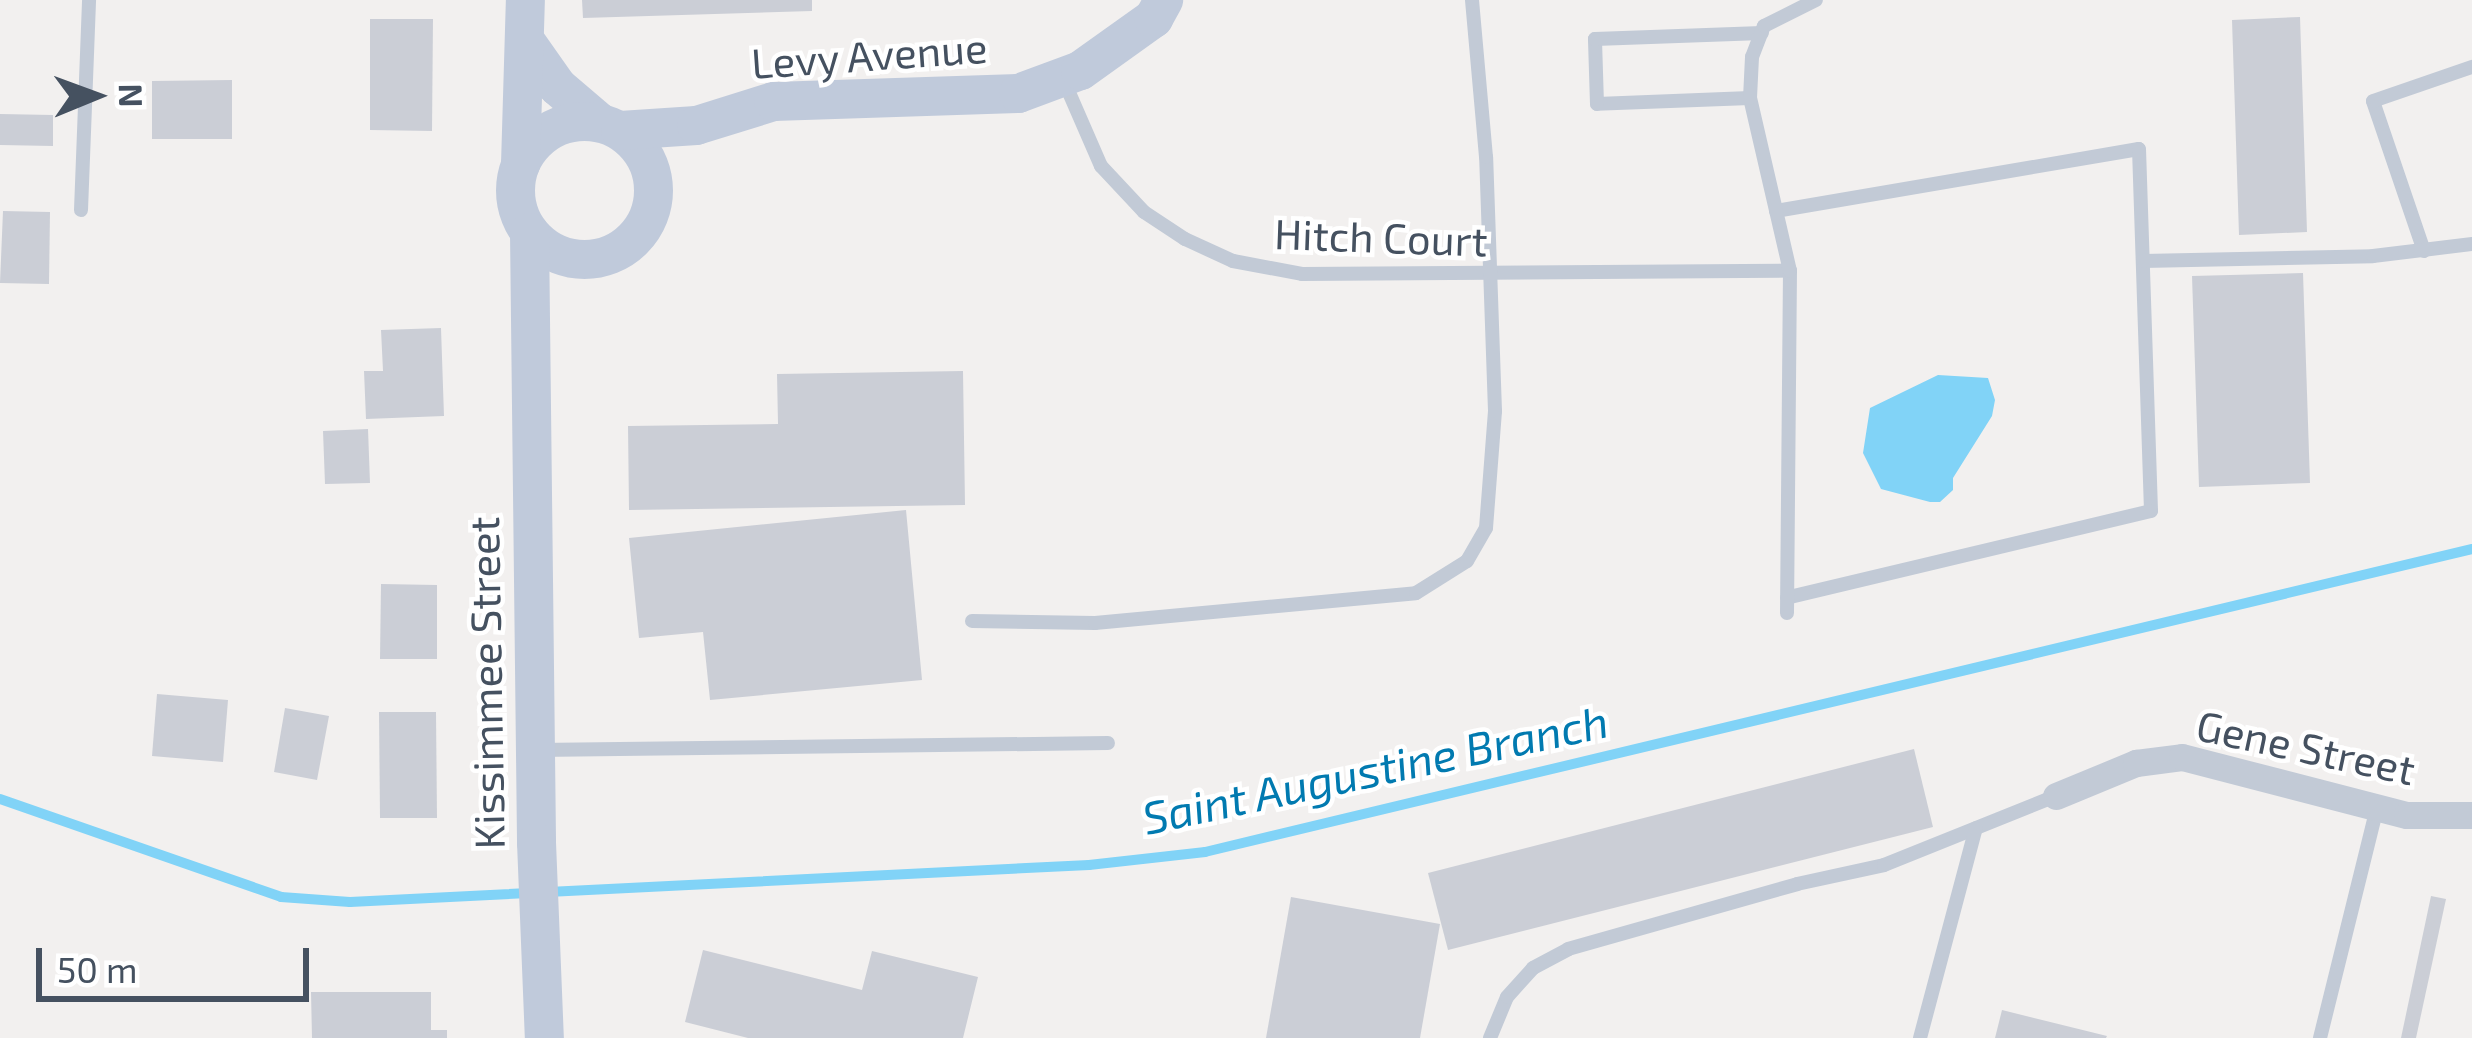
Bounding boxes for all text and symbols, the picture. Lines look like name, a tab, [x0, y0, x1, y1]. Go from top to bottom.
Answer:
street label: Levy Avenue	[748, 21, 990, 87]
north arrow	[36, 36, 156, 156]
text: N	[112, 83, 152, 108]
street label: Hitch Court	[1274, 207, 1488, 265]
street label: Kissimmee Street	[457, 516, 513, 850]
water label: Saint Augustine Branch	[1137, 693, 1613, 845]
street label: Gene Street	[2192, 698, 2420, 794]
scale bar	[42, 924, 315, 998]
text: 50 m	[57, 947, 138, 990]

